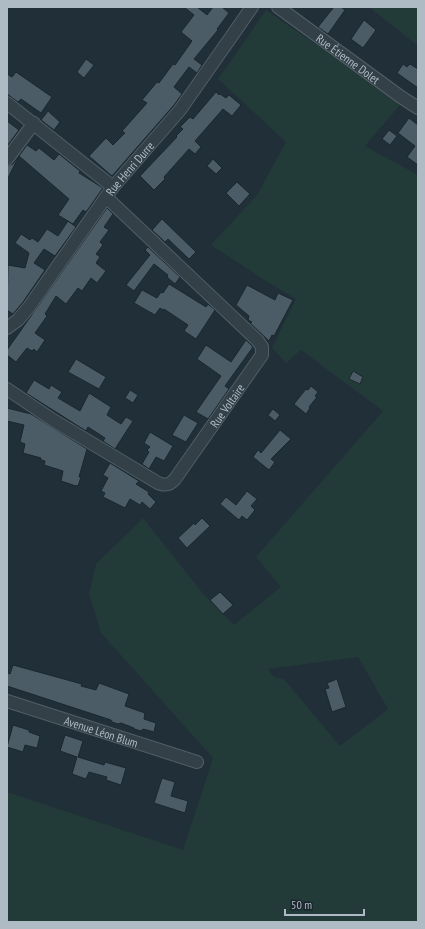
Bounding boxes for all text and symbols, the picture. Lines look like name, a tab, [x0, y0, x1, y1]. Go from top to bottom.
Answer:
street label: Rue Étienne Dolet	[313, 30, 384, 87]
street label: Rue Henri Durre	[102, 138, 157, 198]
street label: Rue Voltaire	[206, 380, 247, 430]
street label: Avenue Léon Blum	[62, 712, 140, 750]
scale bar	[285, 891, 364, 917]
text: 50 m	[291, 897, 312, 912]

